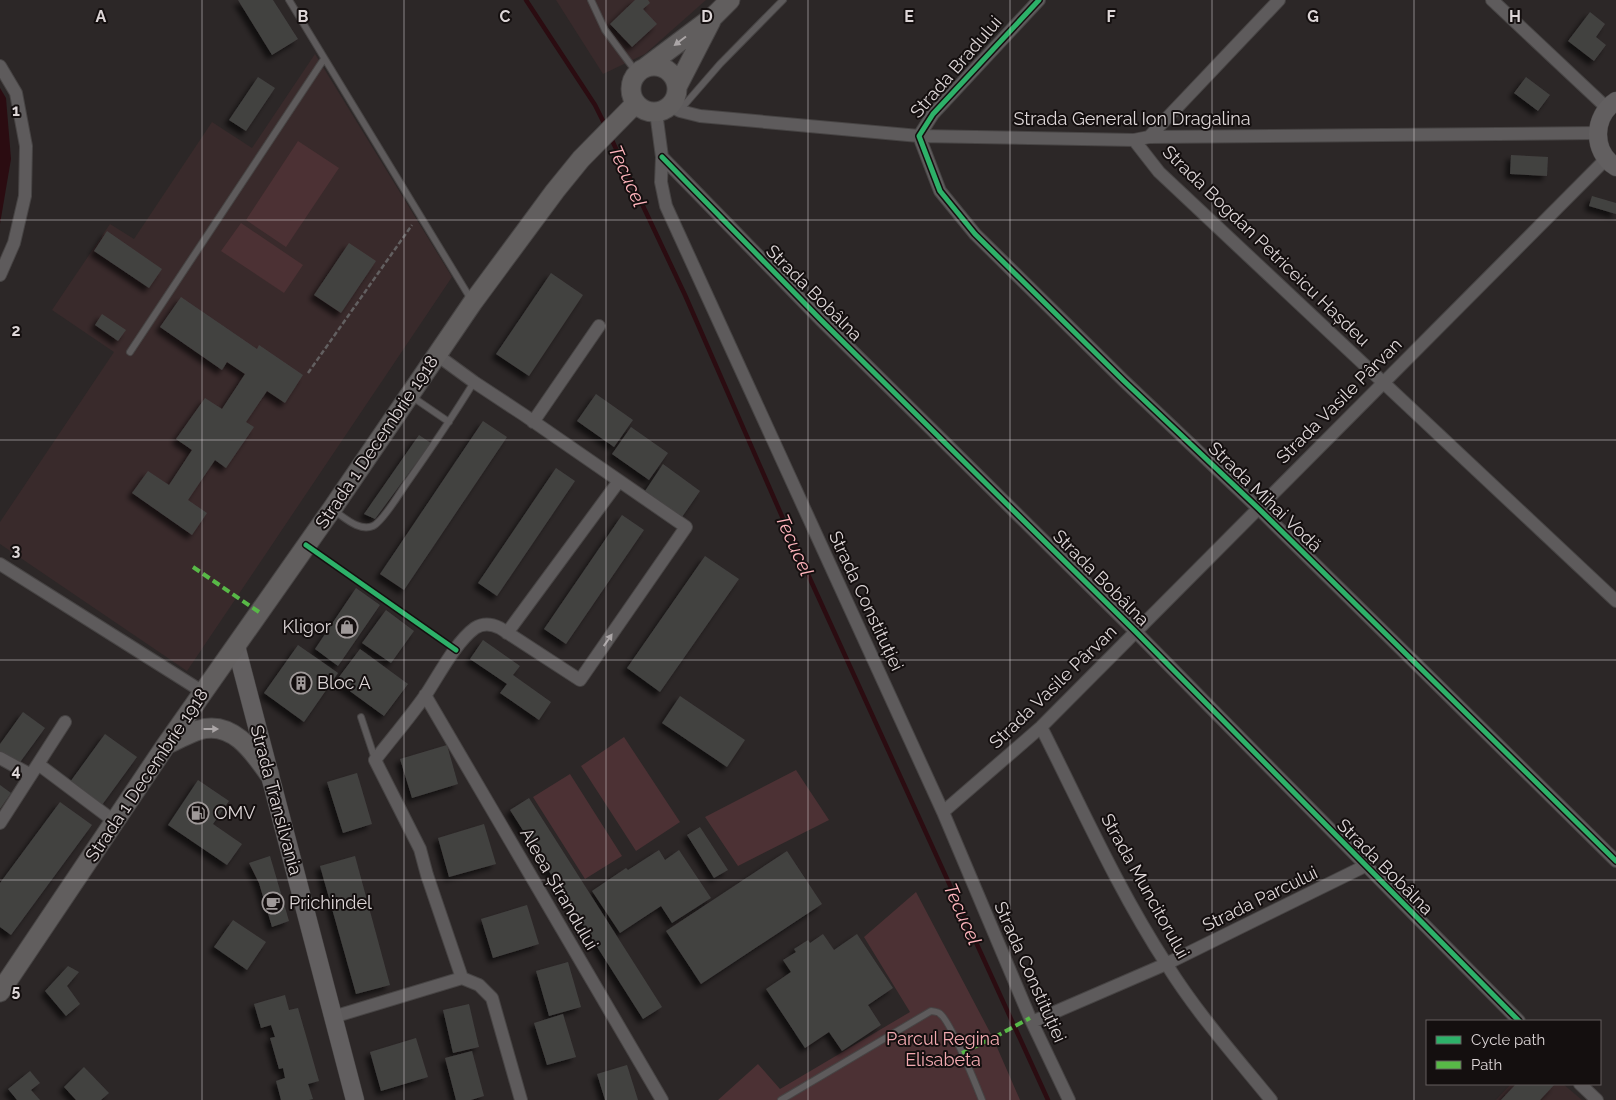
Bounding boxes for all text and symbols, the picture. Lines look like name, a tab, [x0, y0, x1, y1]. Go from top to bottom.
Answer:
text: A	[96, 7, 107, 26]
text: B	[298, 7, 309, 26]
text: C	[500, 7, 511, 26]
text: D	[701, 7, 713, 26]
text: E	[904, 7, 914, 26]
text: F	[1106, 7, 1116, 26]
text: G	[1307, 7, 1319, 26]
text: H	[1509, 7, 1521, 26]
street label: Strada Bradului	[906, 11, 1006, 122]
one-way arrow	[674, 36, 687, 47]
text: 1	[12, 101, 20, 120]
street label: Strada General Ion Dragalina	[1013, 108, 1251, 129]
street label: Strada Bogdan Petriceicu Hașdeu	[1158, 141, 1374, 350]
water label: Tecucel	[605, 142, 651, 210]
street label: Strada Bobâlna	[762, 240, 867, 345]
text: 2	[11, 321, 21, 340]
street label: Strada Vasile Pârvan	[1272, 334, 1406, 468]
street label: Strada 1 Decembrie 1918	[311, 351, 442, 532]
street label: Strada Mihai Vodă	[1204, 437, 1326, 556]
water label: Tecucel	[772, 511, 818, 579]
street label: Strada Bobâlna	[1049, 525, 1154, 630]
street label: Strada Constituției	[825, 528, 908, 674]
text: 3	[12, 541, 21, 560]
shop icon: Kligor	[335, 615, 359, 639]
place label: Kligor	[282, 616, 332, 637]
street label: Strada Vasile Pârvan	[985, 621, 1121, 753]
one-way arrow	[603, 633, 613, 647]
building icon: Bloc A	[289, 671, 313, 695]
place label: Bloc A	[317, 672, 371, 693]
street label: Strada 1 Decembrie 1918	[81, 684, 212, 865]
street label: Strada Transilvania	[246, 723, 307, 877]
one-way arrow	[204, 725, 220, 733]
text: 4	[11, 761, 21, 780]
fuel station icon: OMV	[186, 801, 210, 825]
place label: OMV	[214, 802, 256, 823]
street label: Strada Muncitorului	[1097, 810, 1194, 962]
street label: Strada Bobâlna	[1333, 814, 1438, 919]
street label: Aleea Ștrandului	[516, 824, 603, 953]
street label: Strada Parcului	[1199, 862, 1321, 935]
water label: Tecucel	[940, 880, 986, 948]
cafe icon: Prichindel	[261, 891, 285, 915]
place label: Prichindel	[289, 892, 372, 913]
street label: Strada Constituției	[990, 898, 1071, 1045]
text: 5	[12, 981, 21, 1000]
legend	[1426, 1020, 1601, 1085]
park label: Parcul Regina Elisabeta	[886, 1028, 1000, 1070]
text: Cycle path	[1471, 1031, 1545, 1049]
text: Path	[1471, 1056, 1502, 1074]

